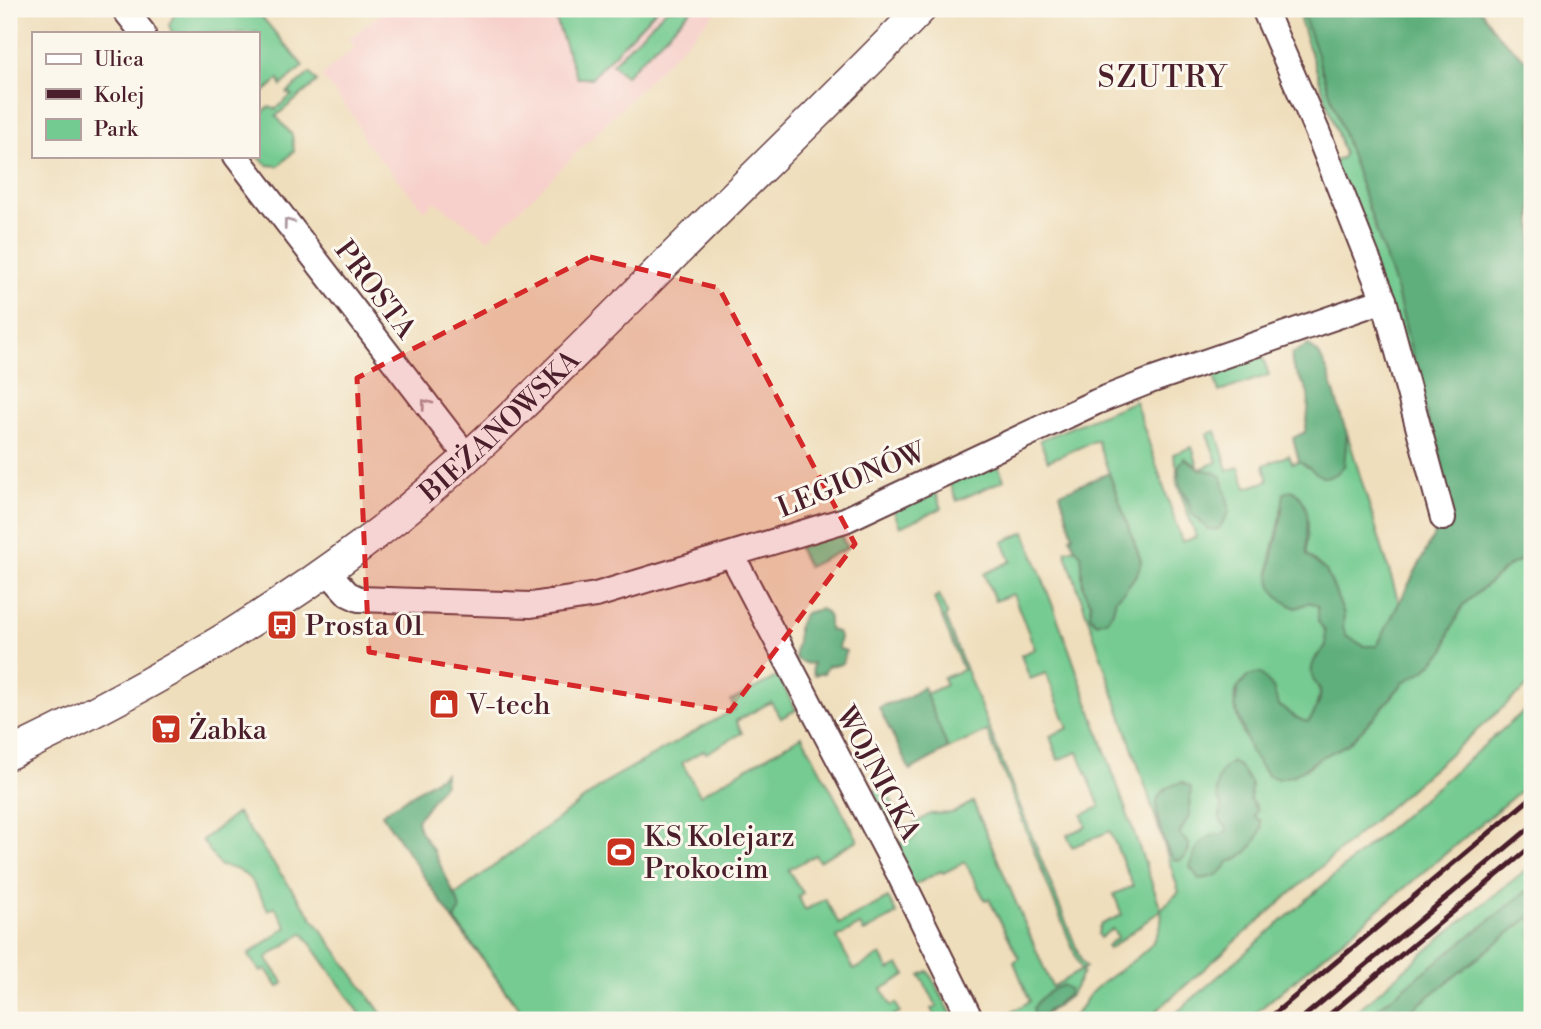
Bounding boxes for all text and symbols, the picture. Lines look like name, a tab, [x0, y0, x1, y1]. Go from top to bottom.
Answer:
legend	[32, 32, 259, 158]
text: Ulica	[94, 47, 144, 73]
district label: SZUTRY	[1097, 59, 1229, 97]
text: Kolej	[94, 83, 145, 109]
text: Park	[94, 117, 139, 143]
one-way arrow	[284, 219, 296, 231]
street label: PROSTA	[326, 234, 424, 347]
street label: BIEŻANOWSKA	[412, 342, 588, 511]
one-way arrow	[422, 399, 435, 412]
street label: LEGIONÓW	[772, 432, 932, 526]
bus stop icon: Prosta 01	[265, 608, 299, 642]
place label: Prosta 01	[305, 609, 424, 644]
shop icon: V-tech	[427, 687, 461, 721]
place label: V-tech	[466, 688, 551, 723]
street label: WOJNICKA	[827, 700, 928, 848]
supermarket icon: Żabka	[149, 712, 183, 746]
place label: Żabka	[189, 712, 268, 748]
place label: KS Kolejarz Prokocim	[644, 820, 795, 887]
sports icon: KS Kolejarz Prokocim	[604, 835, 638, 869]

